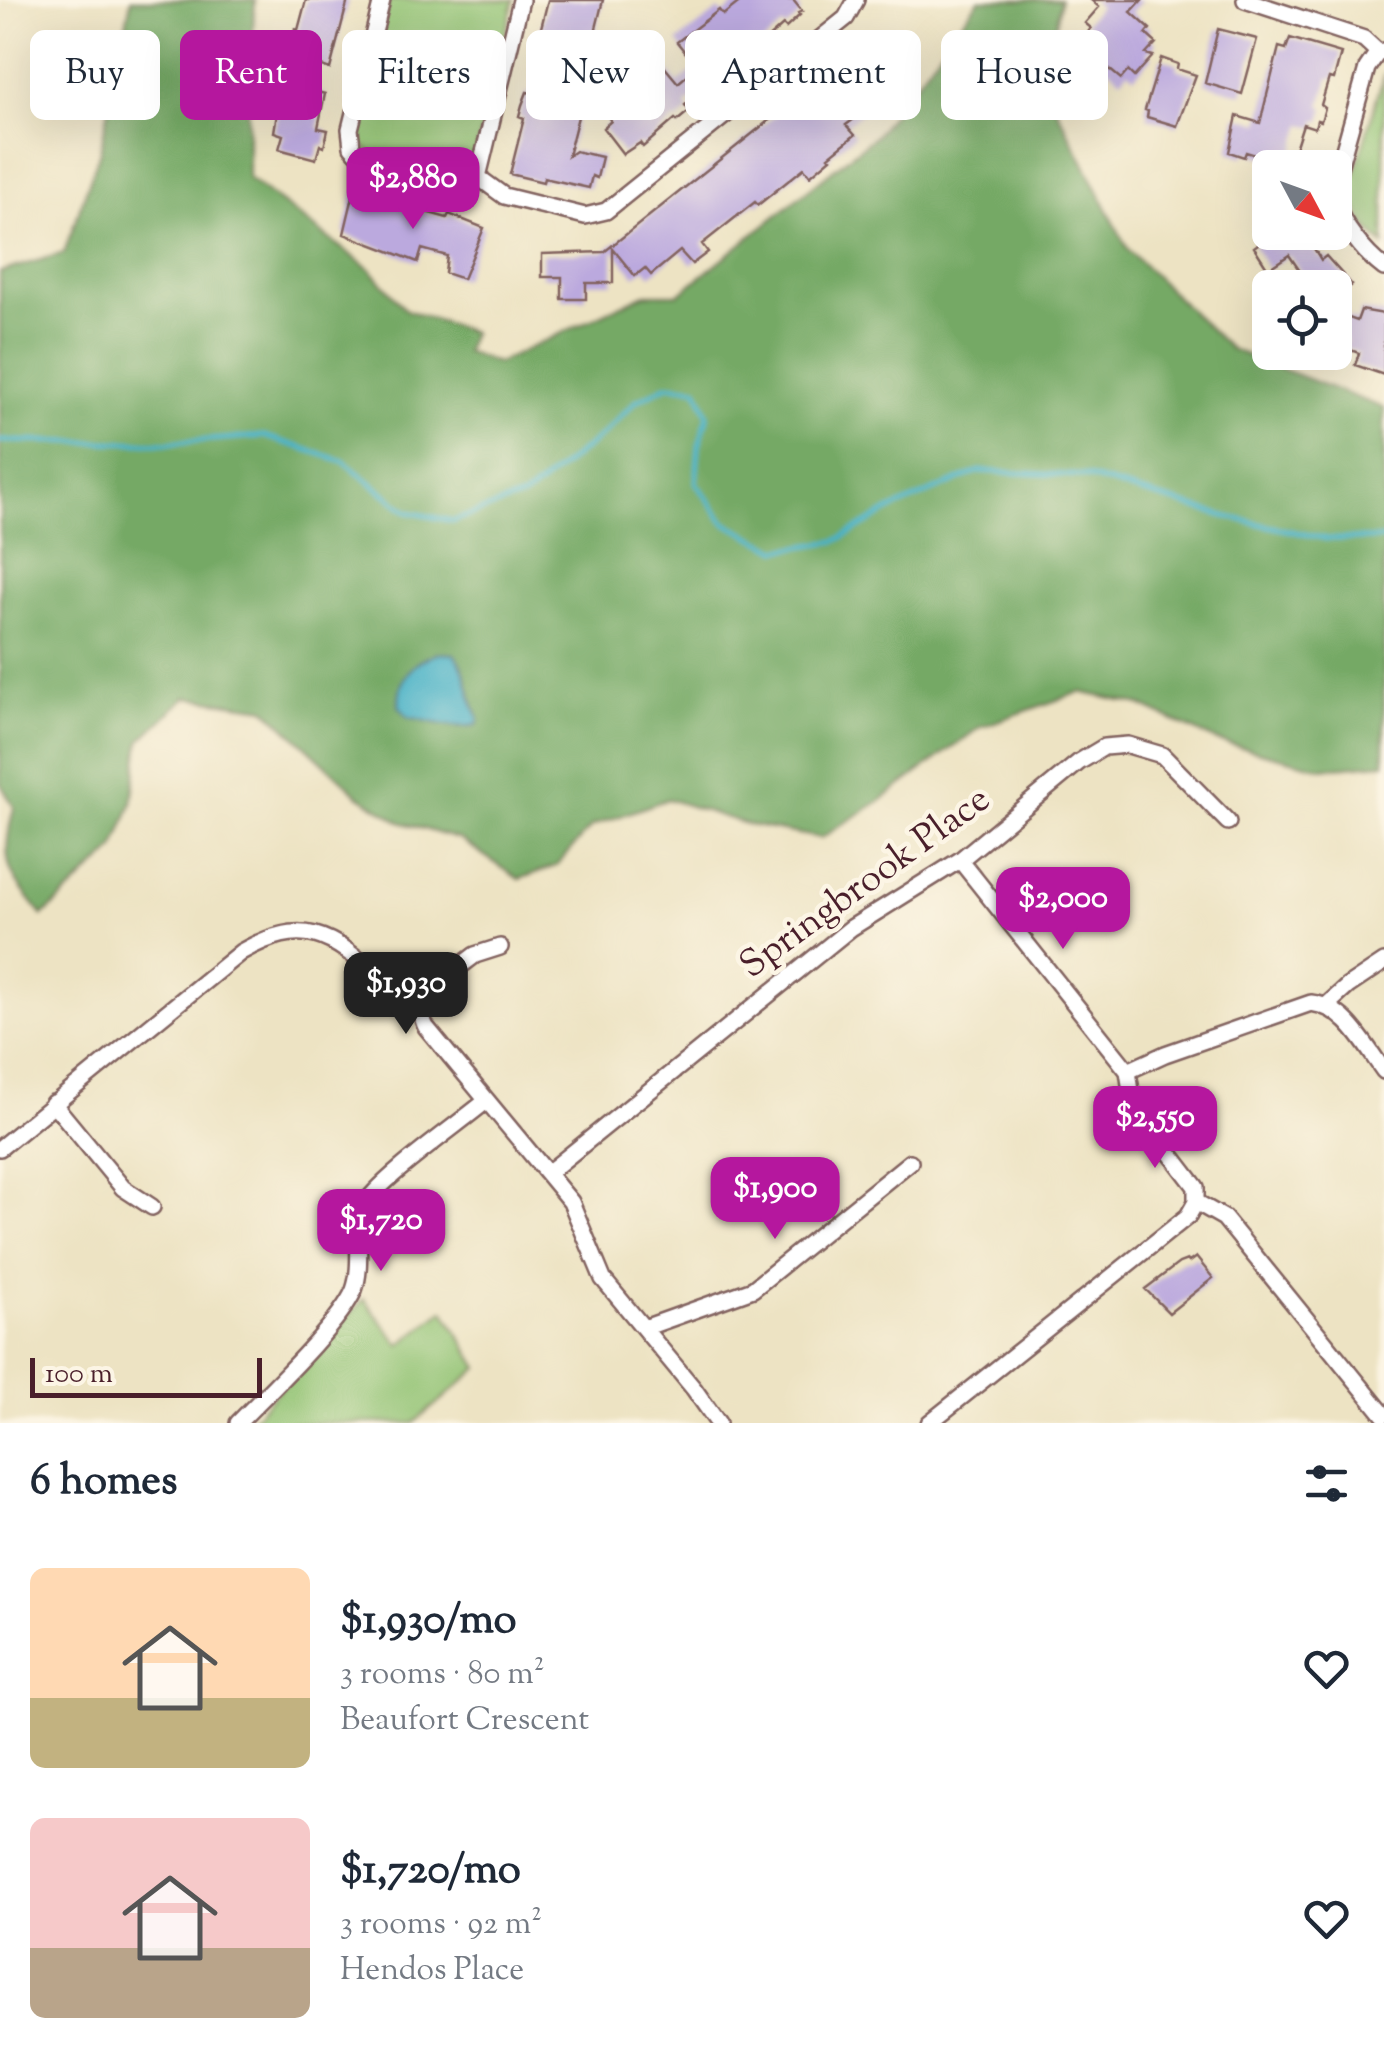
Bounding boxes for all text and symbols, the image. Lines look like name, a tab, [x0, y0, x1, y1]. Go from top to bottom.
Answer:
chip: Buy	[30, 30, 160, 120]
chip: Rent	[180, 30, 322, 120]
chip: Filters	[342, 30, 506, 120]
chip: New	[526, 30, 665, 120]
chip: Apartment	[685, 30, 921, 120]
chip: House	[941, 30, 1108, 120]
pin: $2,880	[332, 147, 494, 232]
north arrow	[1252, 150, 1352, 250]
map controls	[1252, 150, 1352, 370]
text: $2,880	[369, 156, 457, 202]
button: locate	[1252, 270, 1352, 370]
street label: Springbrook Place	[730, 775, 1002, 993]
pin: $2,000	[982, 867, 1144, 952]
text: $2,000	[1018, 876, 1108, 922]
pin: $1,930	[325, 952, 487, 1037]
text: $1,930	[366, 961, 446, 1007]
pin: $2,550	[1074, 1086, 1236, 1171]
text: $2,550	[1115, 1095, 1195, 1141]
pin: $1,900	[694, 1157, 856, 1242]
text: $1,900	[733, 1166, 817, 1212]
pin: $1,720	[300, 1189, 462, 1274]
text: $1,720	[339, 1198, 423, 1244]
scale bar	[30, 1353, 262, 1398]
text: 100 m	[45, 1355, 113, 1395]
text: 6 homes	[30, 1453, 177, 1513]
icon: filters	[1299, 1456, 1354, 1511]
text: $1,930/mo	[340, 1592, 517, 1652]
icon: home	[110, 1608, 230, 1728]
icon: heart	[1299, 1641, 1354, 1696]
text: 3 rooms · 80 m²	[340, 1652, 544, 1698]
text: Beaufort Crescent	[340, 1698, 589, 1744]
text: $1,720/mo	[340, 1842, 521, 1902]
icon: home	[110, 1858, 230, 1978]
icon: heart	[1299, 1891, 1354, 1946]
text: 3 rooms · 92 m²	[340, 1902, 542, 1948]
text: Hendos Place	[340, 1948, 524, 1994]

